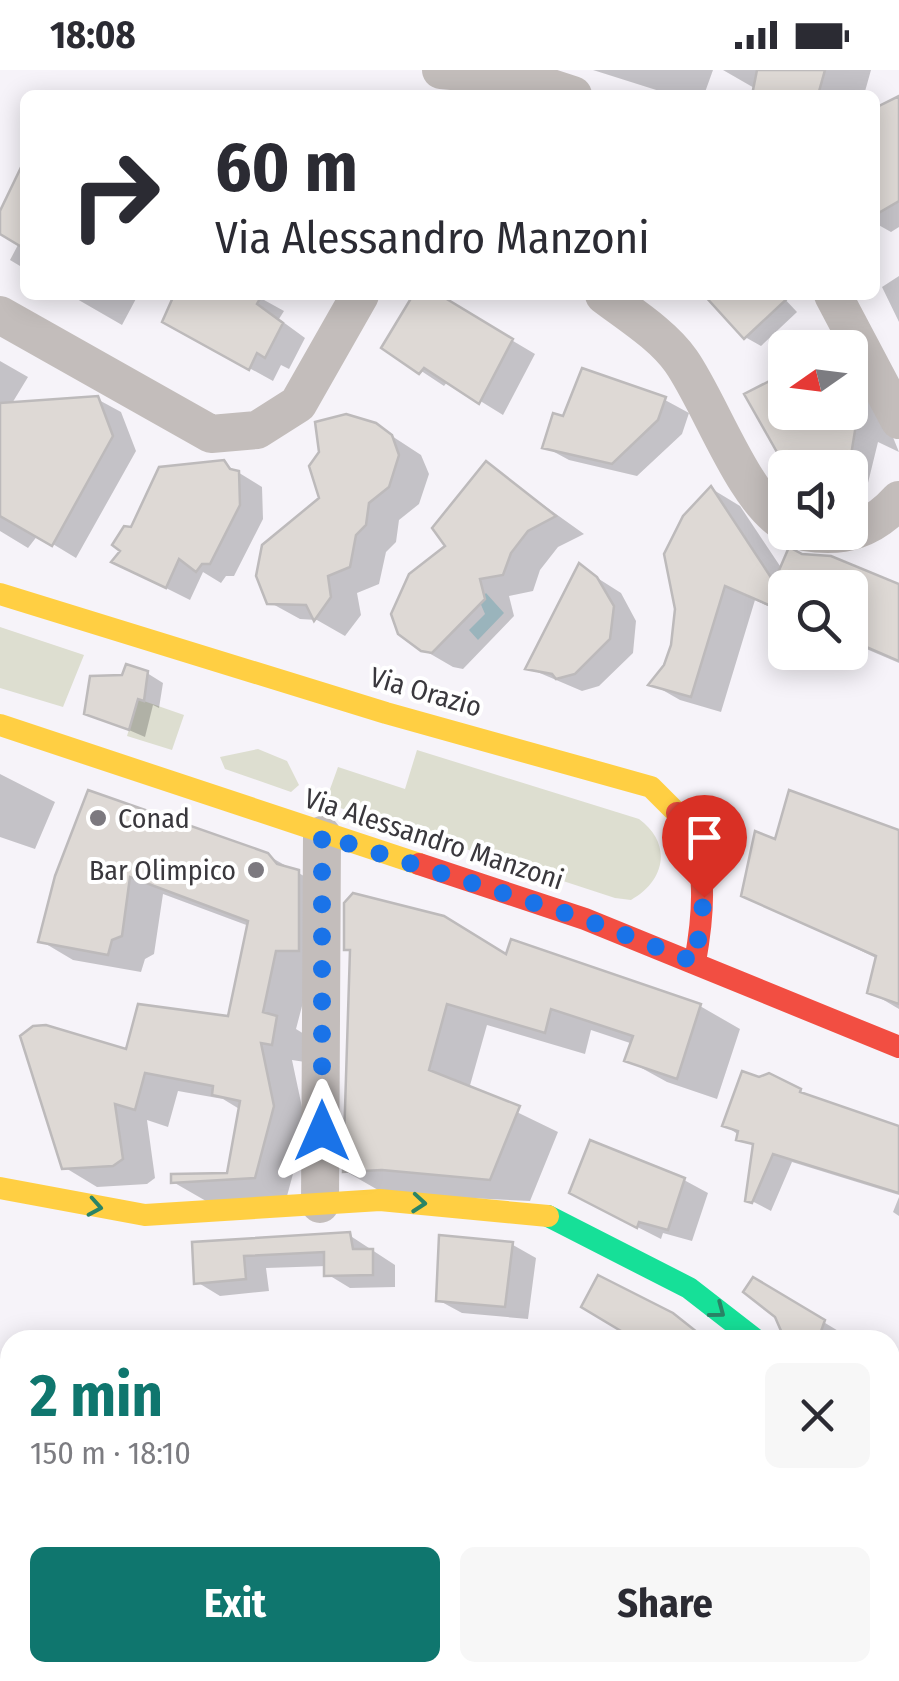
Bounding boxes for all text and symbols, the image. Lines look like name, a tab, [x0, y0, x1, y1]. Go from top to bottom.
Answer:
text: 18:08	[50, 12, 136, 58]
text: 60 m	[215, 126, 358, 210]
icon: right	[50, 130, 180, 260]
text: Via Alessandro Manzoni	[215, 211, 650, 265]
north arrow	[768, 330, 868, 430]
map controls	[768, 330, 868, 670]
button: sound	[768, 450, 868, 550]
button: search	[768, 570, 868, 670]
street label: Via Orazio	[366, 660, 486, 724]
street label: Via Alessandro Manzoni	[300, 782, 568, 896]
pin	[662, 795, 747, 898]
place label: Conad	[118, 802, 190, 835]
marker: Conad	[87, 807, 109, 829]
icon: arrive	[677, 810, 732, 865]
place label: Bar Olimpico	[89, 854, 236, 887]
marker: Bar Olimpico	[245, 859, 267, 881]
position arrow	[270, 1079, 374, 1183]
one-way arrow	[411, 1192, 427, 1214]
one-way arrow	[87, 1196, 104, 1217]
one-way arrow	[707, 1299, 725, 1316]
text: 2 min	[30, 1360, 163, 1432]
button: close	[765, 1363, 870, 1468]
text: 150 m · 18:10	[30, 1434, 191, 1472]
button: Exit	[30, 1547, 440, 1662]
button: Share	[460, 1547, 870, 1662]

